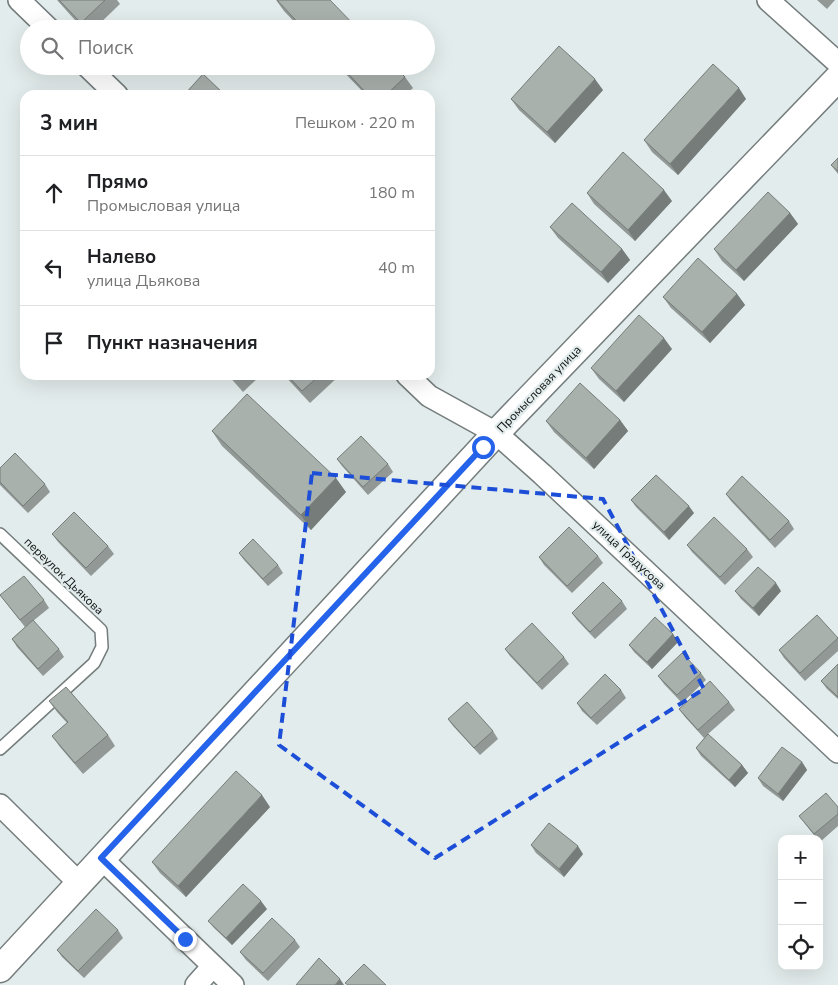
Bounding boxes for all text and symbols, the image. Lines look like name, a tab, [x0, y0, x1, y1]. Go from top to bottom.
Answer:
search box	[20, 20, 435, 75]
icon: search	[38, 34, 66, 62]
text: Поиск	[78, 35, 133, 61]
text: 3 мин	[40, 109, 98, 137]
text: Пешком · 220 m	[295, 112, 415, 134]
text: Прямо	[87, 169, 148, 195]
icon: ahead	[40, 179, 68, 207]
text: 180 m	[368, 182, 415, 204]
text: Промысловая улица	[87, 195, 240, 217]
text: Налево	[87, 244, 156, 270]
icon: left	[40, 254, 68, 282]
text: 40 m	[378, 257, 415, 279]
text: улица Дьякова	[87, 270, 200, 292]
icon: arrive	[40, 329, 68, 357]
text: Пункт назначения	[87, 330, 258, 356]
street label: Промысловая улица	[493, 342, 585, 436]
route start	[472, 436, 495, 459]
street label: улица Градусова	[589, 517, 669, 593]
street label: переулок Дьякова	[21, 534, 107, 618]
map controls	[778, 835, 823, 970]
button: +	[778, 835, 823, 880]
button: −	[778, 880, 823, 925]
button: locate	[778, 925, 823, 970]
route end	[174, 928, 197, 951]

